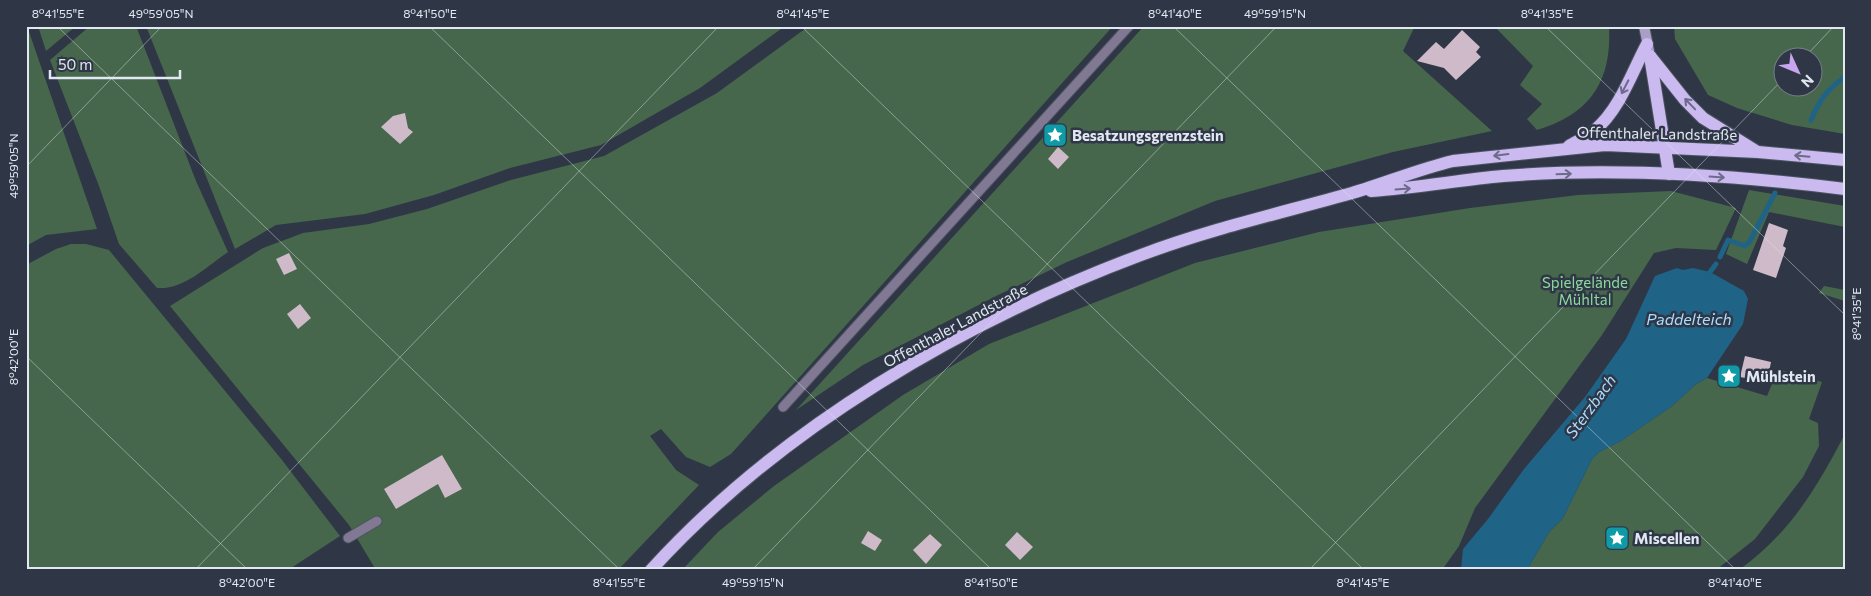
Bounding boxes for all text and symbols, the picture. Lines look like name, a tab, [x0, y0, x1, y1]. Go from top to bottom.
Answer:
text: 8°41'55"E	[32, 6, 84, 20]
text: 49°59'05"N	[129, 6, 193, 20]
text: 8°41'50"E	[403, 6, 457, 20]
text: 8°41'45"E	[777, 6, 829, 20]
text: 8°41'40"E	[1148, 6, 1202, 20]
text: 49°59'15"N	[1244, 6, 1306, 20]
text: 8°41'35"E	[1521, 6, 1573, 20]
scale bar	[50, 48, 180, 80]
north arrow	[1774, 48, 1824, 98]
text: 50 m	[58, 55, 92, 73]
text: N	[1798, 72, 1817, 91]
one-way arrow	[1620, 79, 1629, 94]
one-way arrow	[1684, 98, 1696, 111]
place icon: Besatzungsgrenzstein	[1042, 122, 1068, 148]
street label: Offenthaler Landstraße	[1577, 123, 1737, 143]
place label: Besatzungsgrenzstein	[1072, 126, 1224, 144]
text: 49°59'05"N	[6, 134, 20, 198]
one-way arrow	[1493, 150, 1509, 160]
one-way arrow	[1794, 151, 1810, 161]
one-way arrow	[1556, 170, 1572, 179]
one-way arrow	[1709, 173, 1725, 182]
one-way arrow	[1394, 184, 1410, 194]
park label: Spielgelände Mühltal	[1542, 273, 1628, 308]
street label: Offenthaler Landstraße	[880, 279, 1030, 371]
text: 8°41'35"E	[1849, 288, 1863, 340]
water label: Paddelteich	[1646, 309, 1732, 328]
text: 8°42'00"E	[6, 329, 20, 385]
place icon: Mühlstein	[1716, 363, 1742, 389]
place label: Mühlstein	[1746, 367, 1816, 385]
water label: Sterzbach	[1561, 371, 1619, 441]
place icon: Miscellen	[1604, 525, 1630, 551]
place label: Miscellen	[1634, 529, 1700, 547]
text: 8°42'00"E	[219, 575, 275, 589]
text: 8°41'55"E	[593, 575, 645, 589]
text: 49°59'15"N	[722, 575, 784, 589]
text: 8°41'50"E	[964, 575, 1018, 589]
text: 8°41'45"E	[1337, 575, 1389, 589]
text: 8°41'40"E	[1708, 575, 1762, 589]

